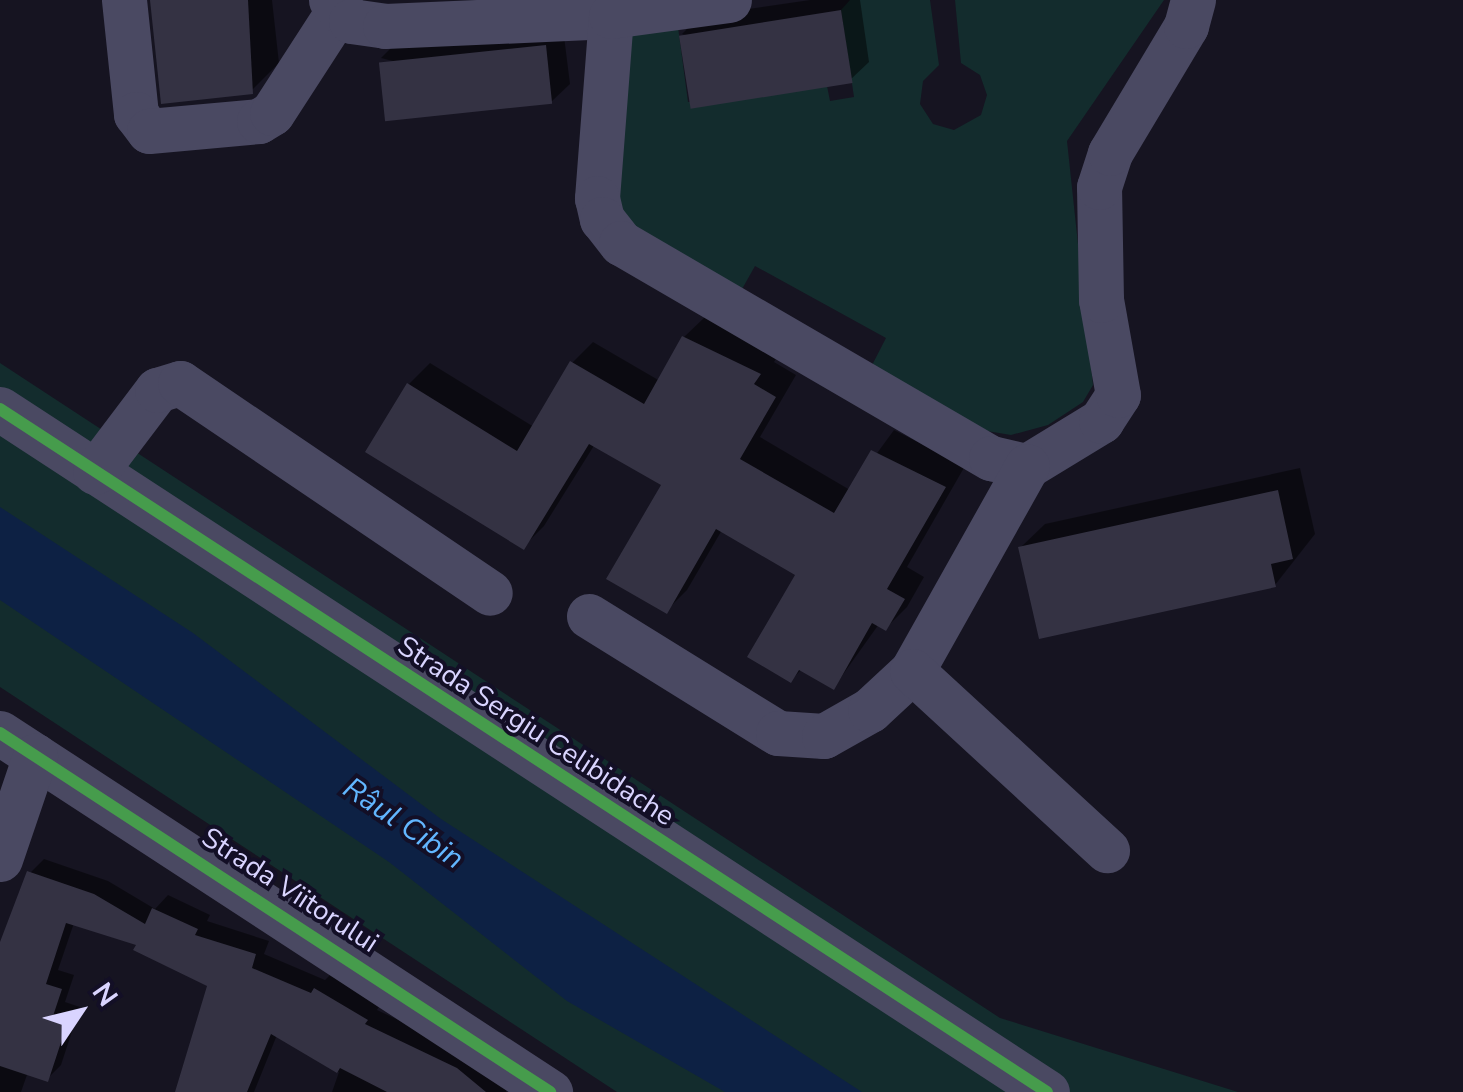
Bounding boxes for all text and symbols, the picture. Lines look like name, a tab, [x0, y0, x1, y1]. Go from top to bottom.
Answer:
street label: Strada Sergiu Celibidache	[391, 629, 681, 833]
water label: Râul Cibin	[336, 770, 470, 878]
street label: Strada Viitorului	[195, 820, 385, 960]
north arrow	[30, 962, 130, 1062]
text: N	[83, 975, 126, 1014]

